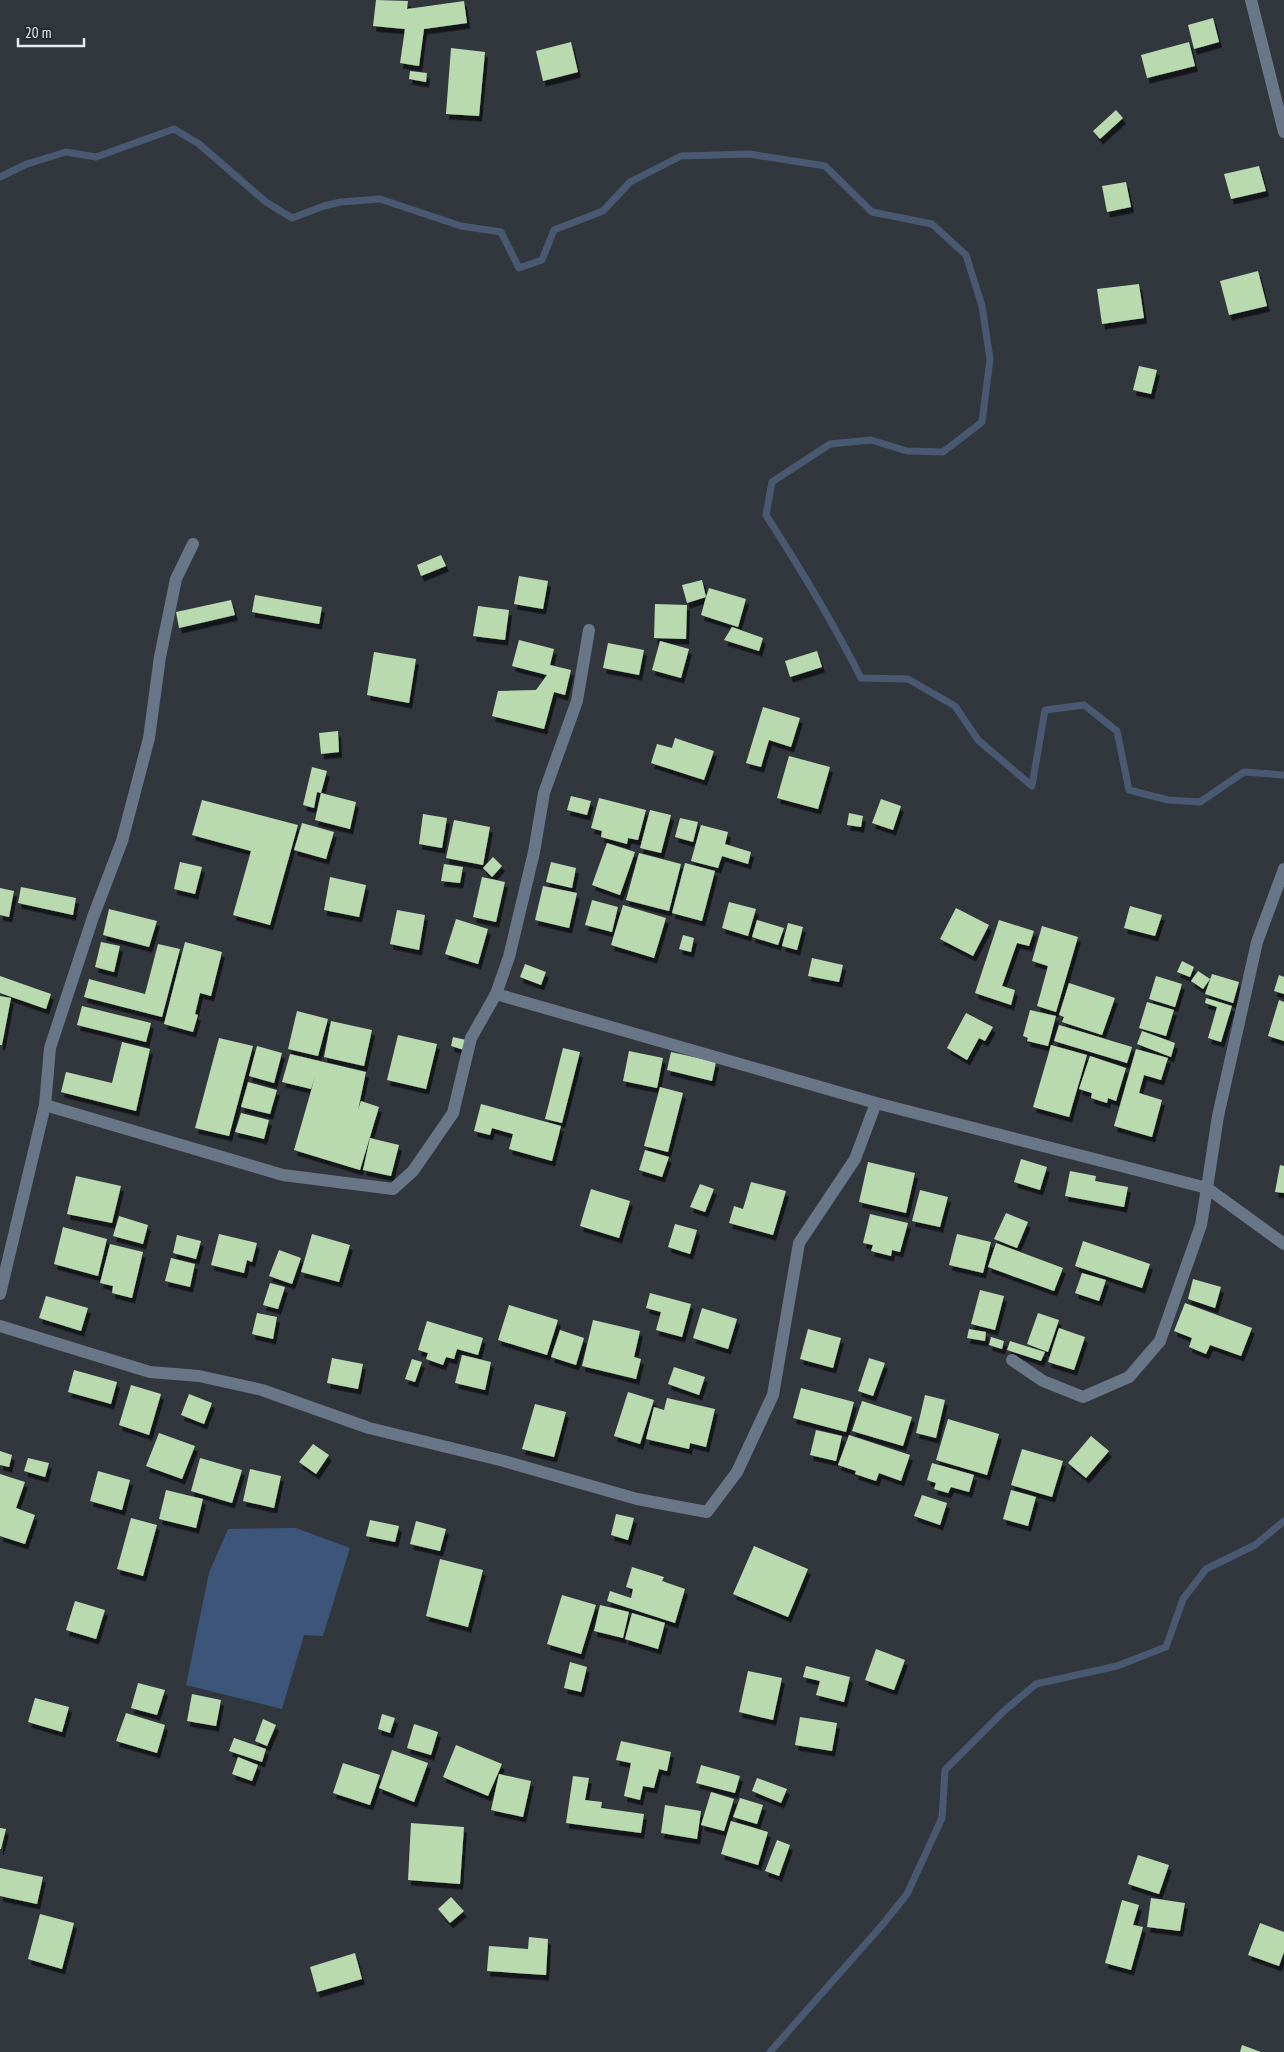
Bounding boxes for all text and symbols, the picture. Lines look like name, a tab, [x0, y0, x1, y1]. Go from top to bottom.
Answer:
scale bar	[18, 15, 84, 47]
text: 20 m	[25, 23, 51, 42]

